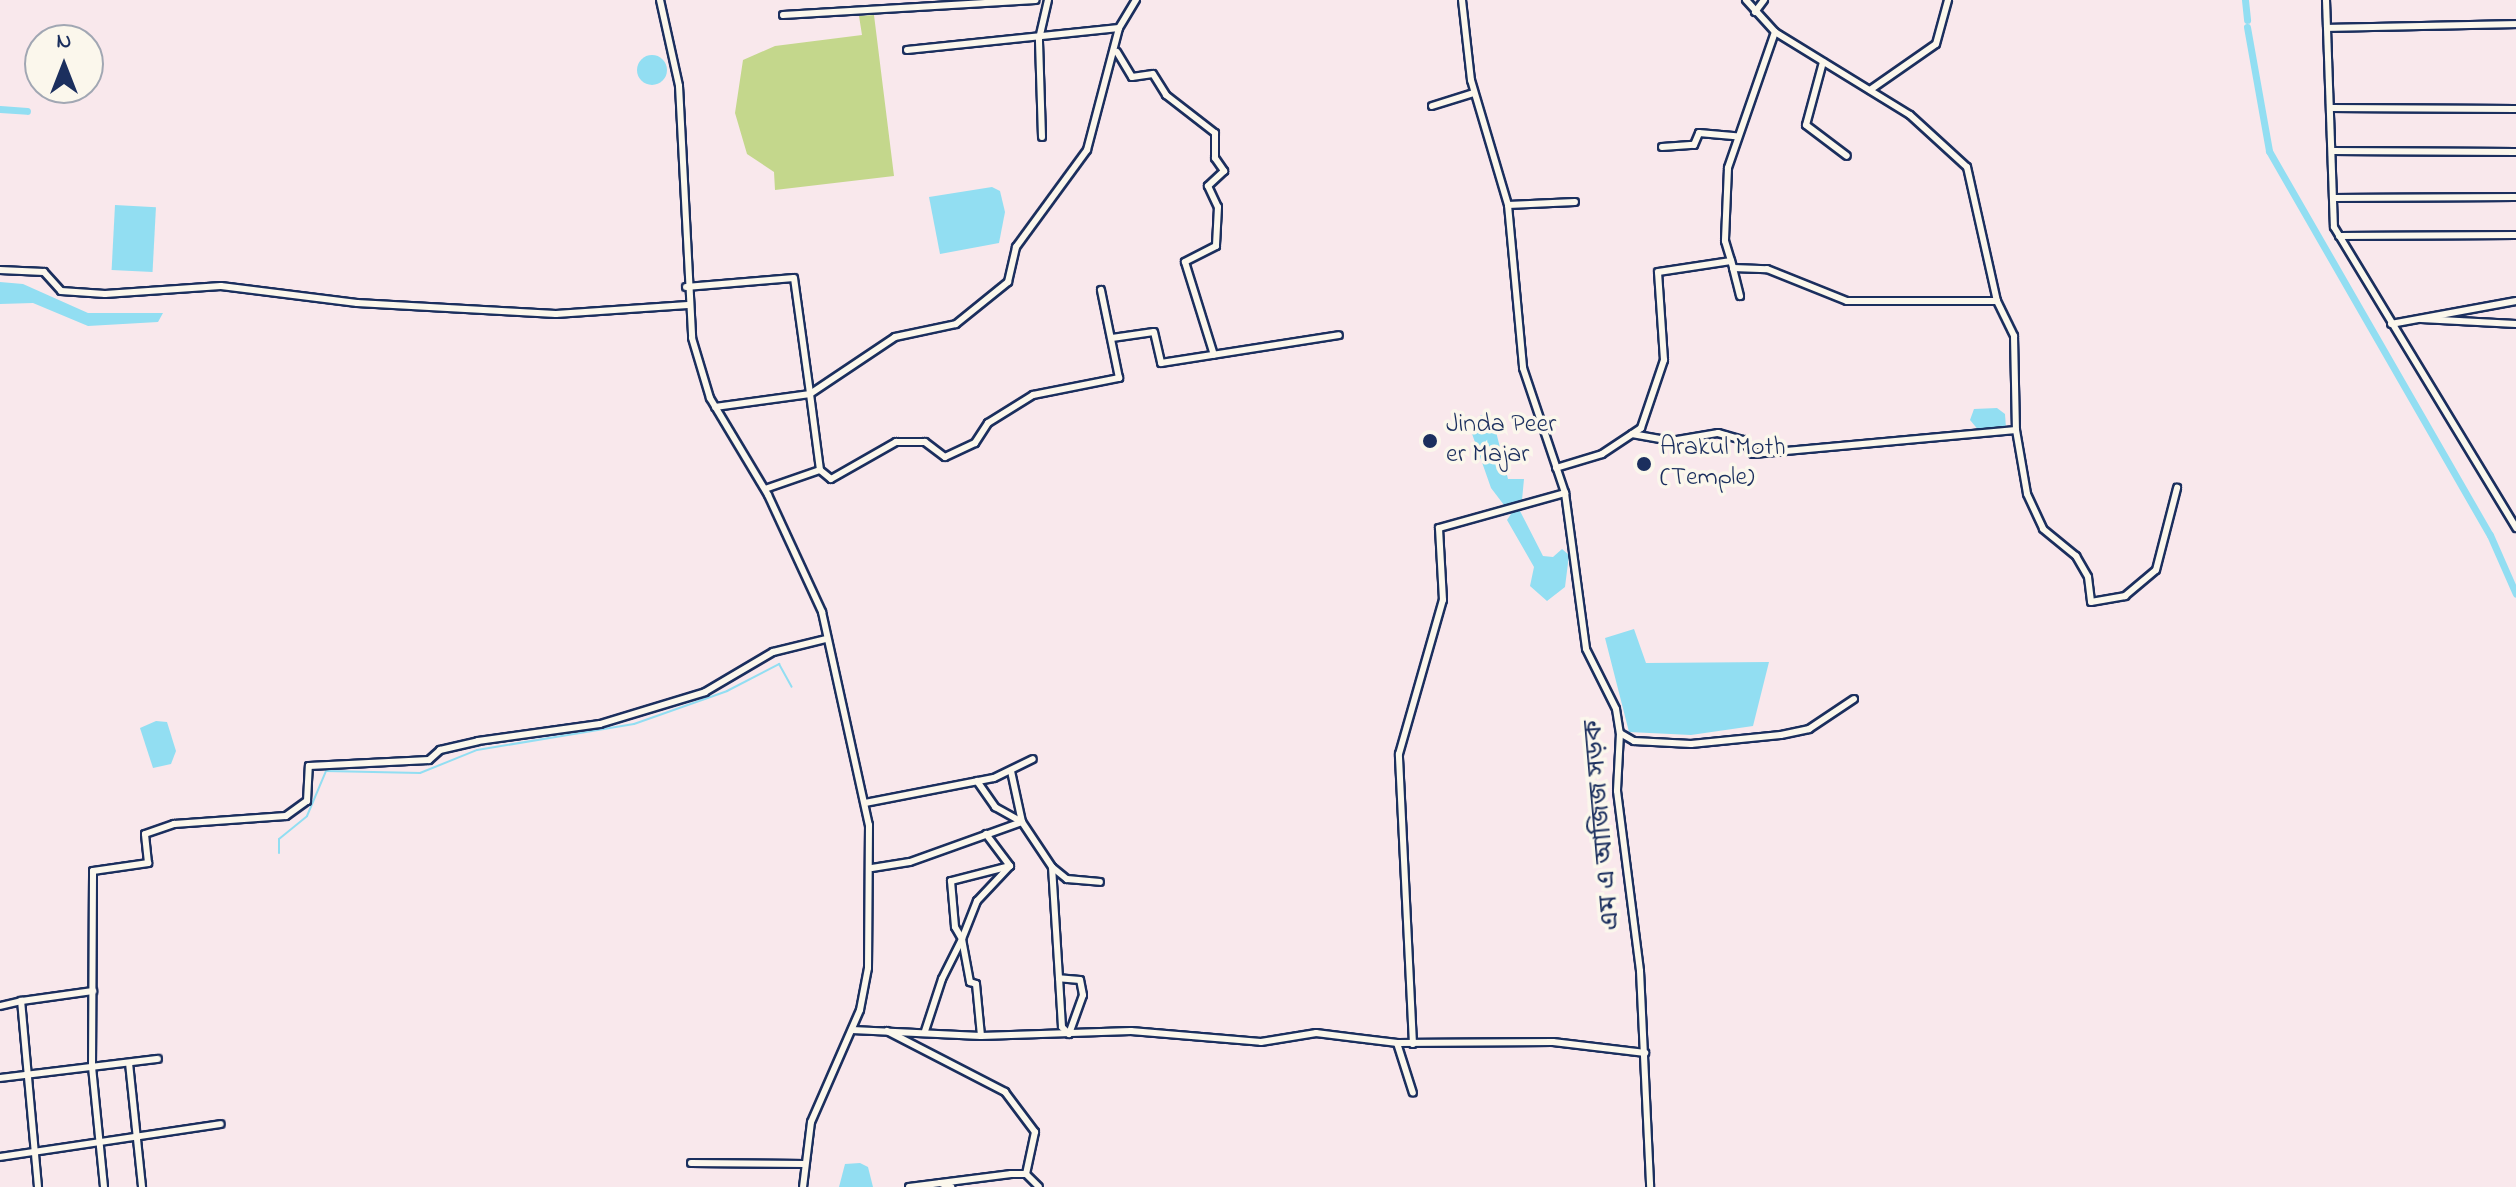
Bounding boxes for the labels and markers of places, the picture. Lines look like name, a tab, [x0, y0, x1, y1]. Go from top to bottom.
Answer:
place label: Jinda Peer er Majar	[1446, 410, 1556, 472]
marker: Jinda Peer er Majar	[1421, 432, 1439, 450]
place label: Arakul Moth (Temple)	[1660, 433, 1786, 494]
marker: Arakul Moth (Temple)	[1635, 455, 1653, 473]

